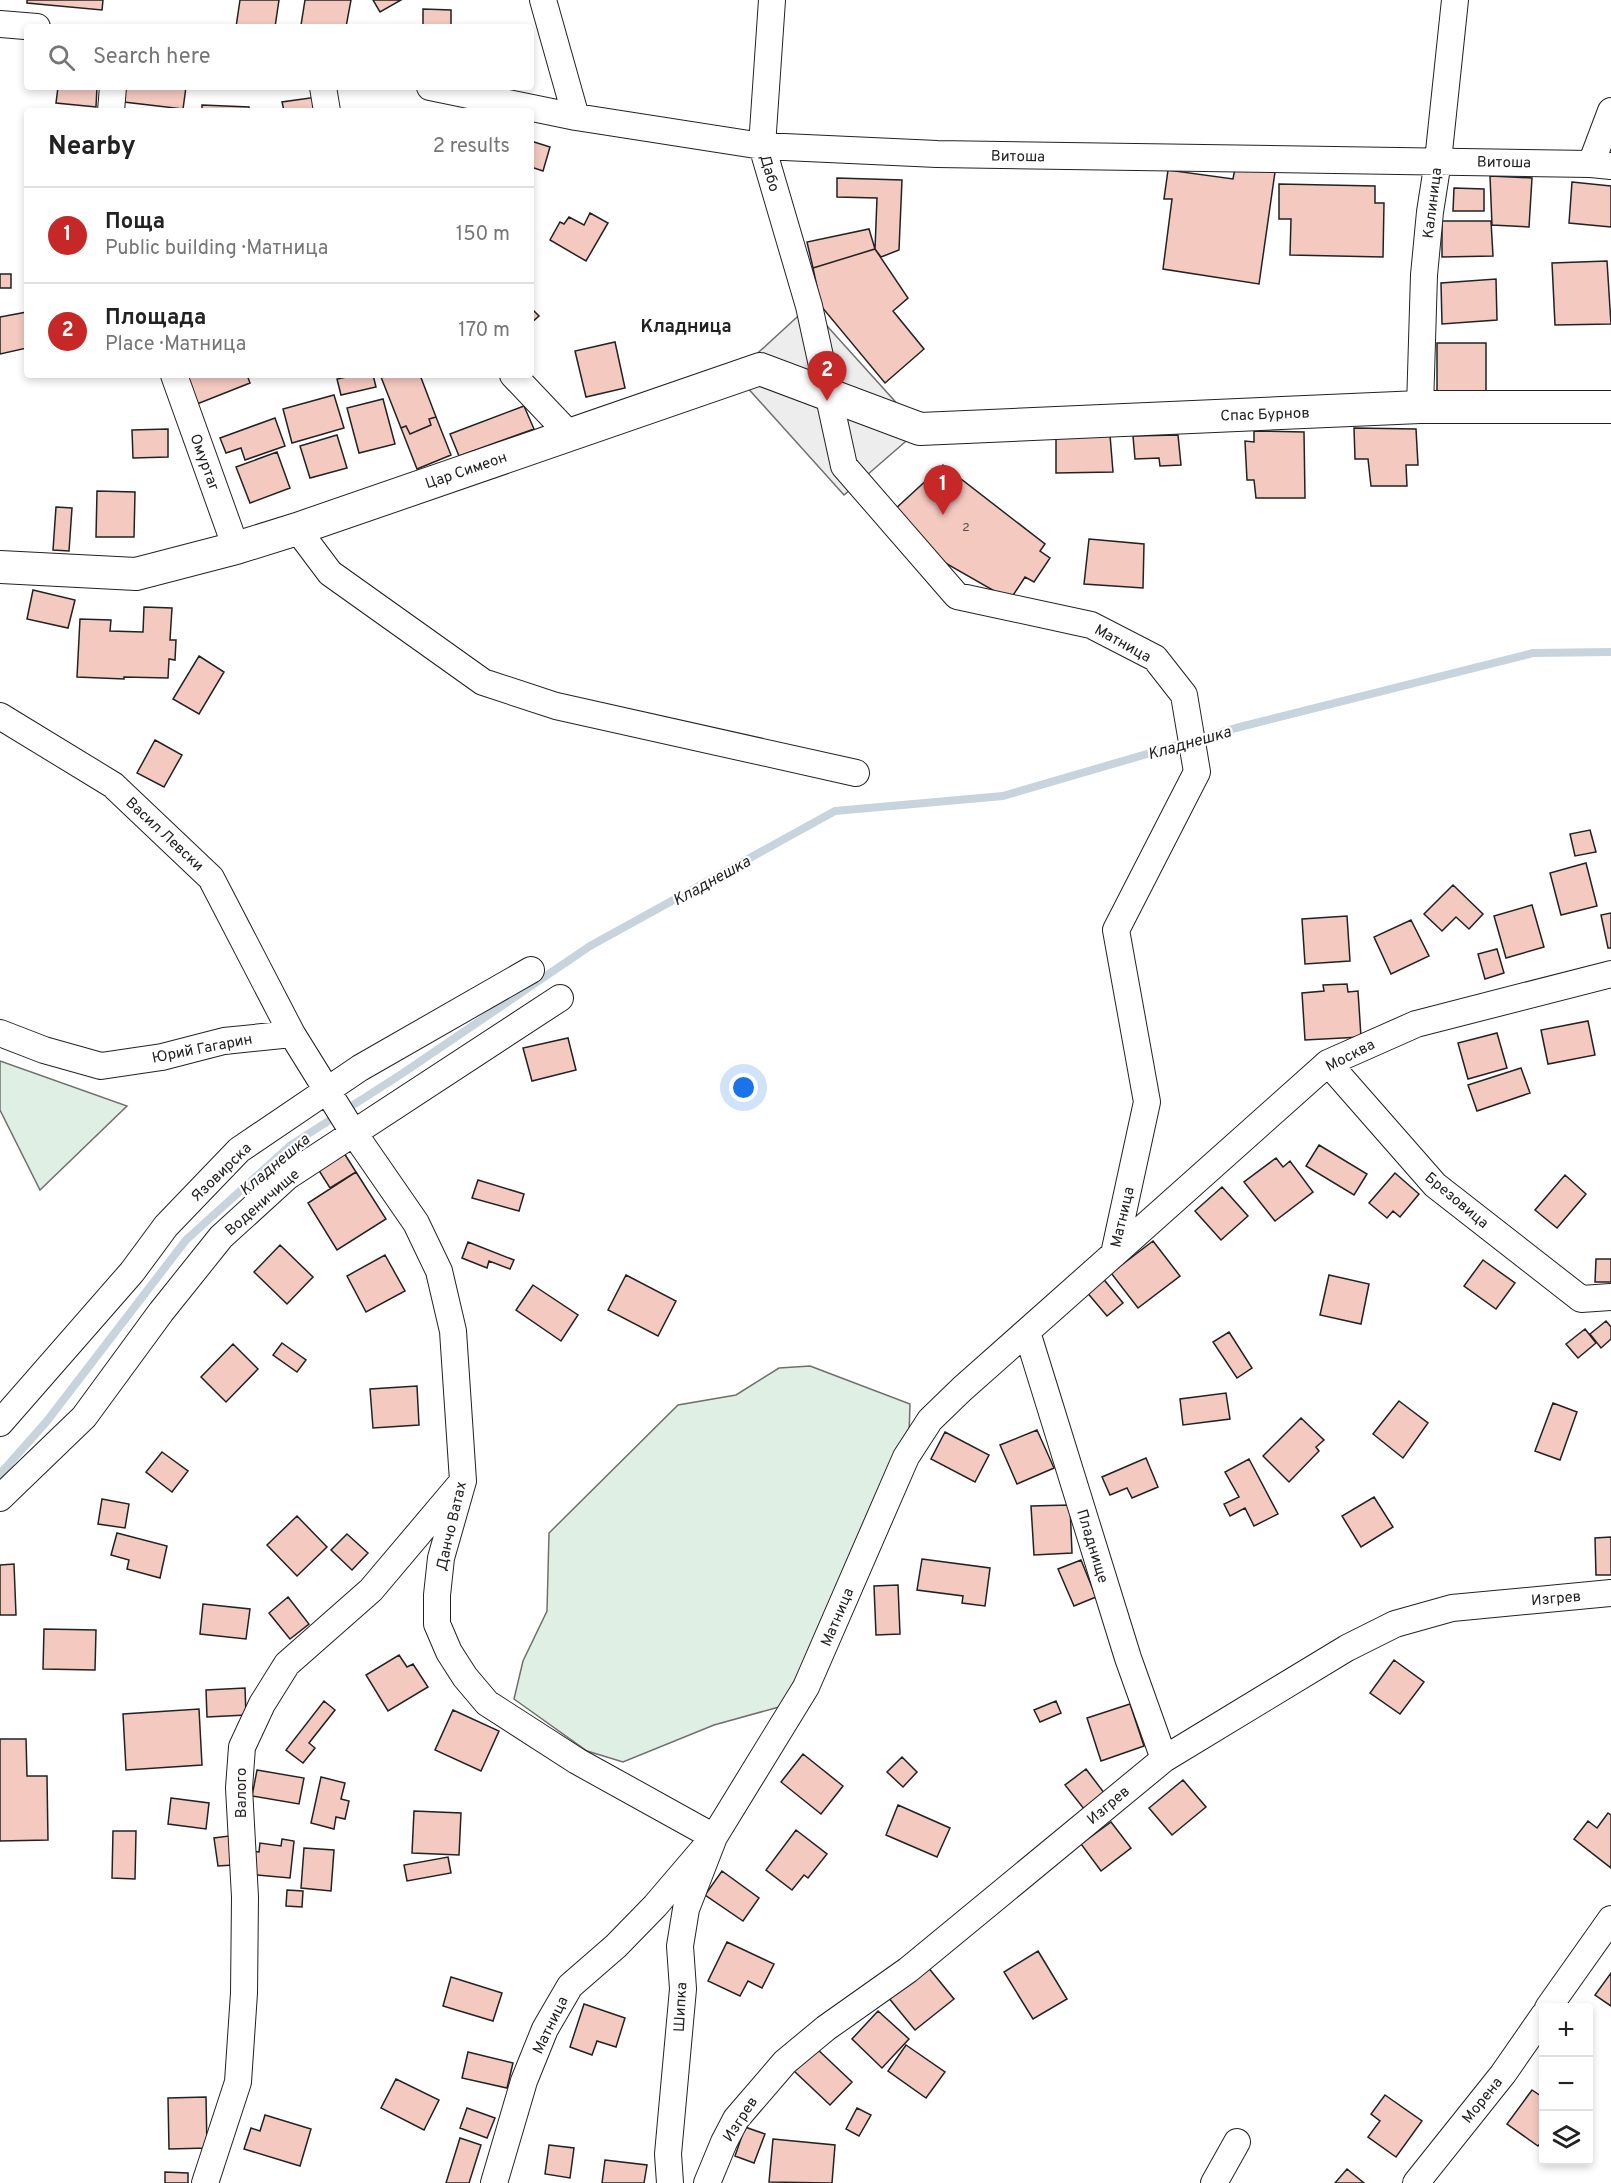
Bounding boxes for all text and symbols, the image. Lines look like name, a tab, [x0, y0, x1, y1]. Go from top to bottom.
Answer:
search box	[24, 24, 534, 90]
icon: search	[45, 41, 78, 74]
text: Search here	[93, 44, 211, 71]
text: Nearby	[48, 131, 136, 164]
text: 2 results	[433, 134, 510, 160]
street label: Витоша	[991, 148, 1045, 167]
street label: Дабо	[754, 153, 783, 194]
street label: Витоша	[1477, 154, 1531, 173]
street label: Калиница	[1420, 167, 1447, 240]
text: Поща	[105, 209, 165, 236]
text: 1	[64, 222, 72, 248]
text: 150 m	[456, 222, 510, 248]
text: Public building · Матница	[105, 236, 328, 262]
text: Площада	[105, 305, 206, 332]
district label: Кладница	[641, 316, 731, 339]
text: 2	[61, 318, 74, 344]
text: 170 m	[458, 318, 510, 344]
text: Place · Матница	[105, 332, 246, 358]
pin: 2	[808, 352, 846, 401]
street label: Спас Бурнов	[1220, 404, 1310, 427]
street label: Омуртаг	[185, 432, 223, 494]
street label: Цар Симеон	[423, 449, 510, 494]
pin: 1	[924, 466, 962, 515]
house number: 2	[962, 520, 970, 536]
street label: Матница	[1091, 621, 1154, 668]
water label: Кладнешка	[1146, 722, 1234, 765]
street label: Васил Левски	[121, 794, 207, 876]
water label: Кладнешка	[670, 852, 755, 911]
street label: Юрий Гагарин	[150, 1030, 254, 1069]
street label: Москва	[1323, 1036, 1379, 1077]
your location	[729, 1073, 758, 1102]
water label: Кладнешка	[236, 1130, 315, 1201]
street label: Язовирска	[188, 1139, 256, 1207]
street label: Воденичище	[222, 1166, 304, 1241]
street label: Брезовица	[1420, 1169, 1492, 1233]
street label: Матница	[1107, 1185, 1140, 1250]
street label: Данчо Ватах	[433, 1480, 472, 1573]
street label: Пладнище	[1071, 1507, 1112, 1586]
street label: Матница	[818, 1585, 859, 1650]
street label: Изгрев	[1530, 1588, 1582, 1611]
street label: Валого	[233, 1768, 252, 1818]
street label: Изгрев	[1084, 1783, 1134, 1830]
street label: Шипка	[671, 1982, 692, 2032]
street label: Матница	[529, 1994, 573, 2058]
map controls	[1539, 2003, 1593, 2165]
button: +	[1539, 2003, 1593, 2057]
button: −	[1539, 2057, 1593, 2111]
street label: Морена	[1459, 2074, 1508, 2128]
street label: Изгрев	[720, 2094, 763, 2146]
button: layers	[1539, 2111, 1593, 2165]

